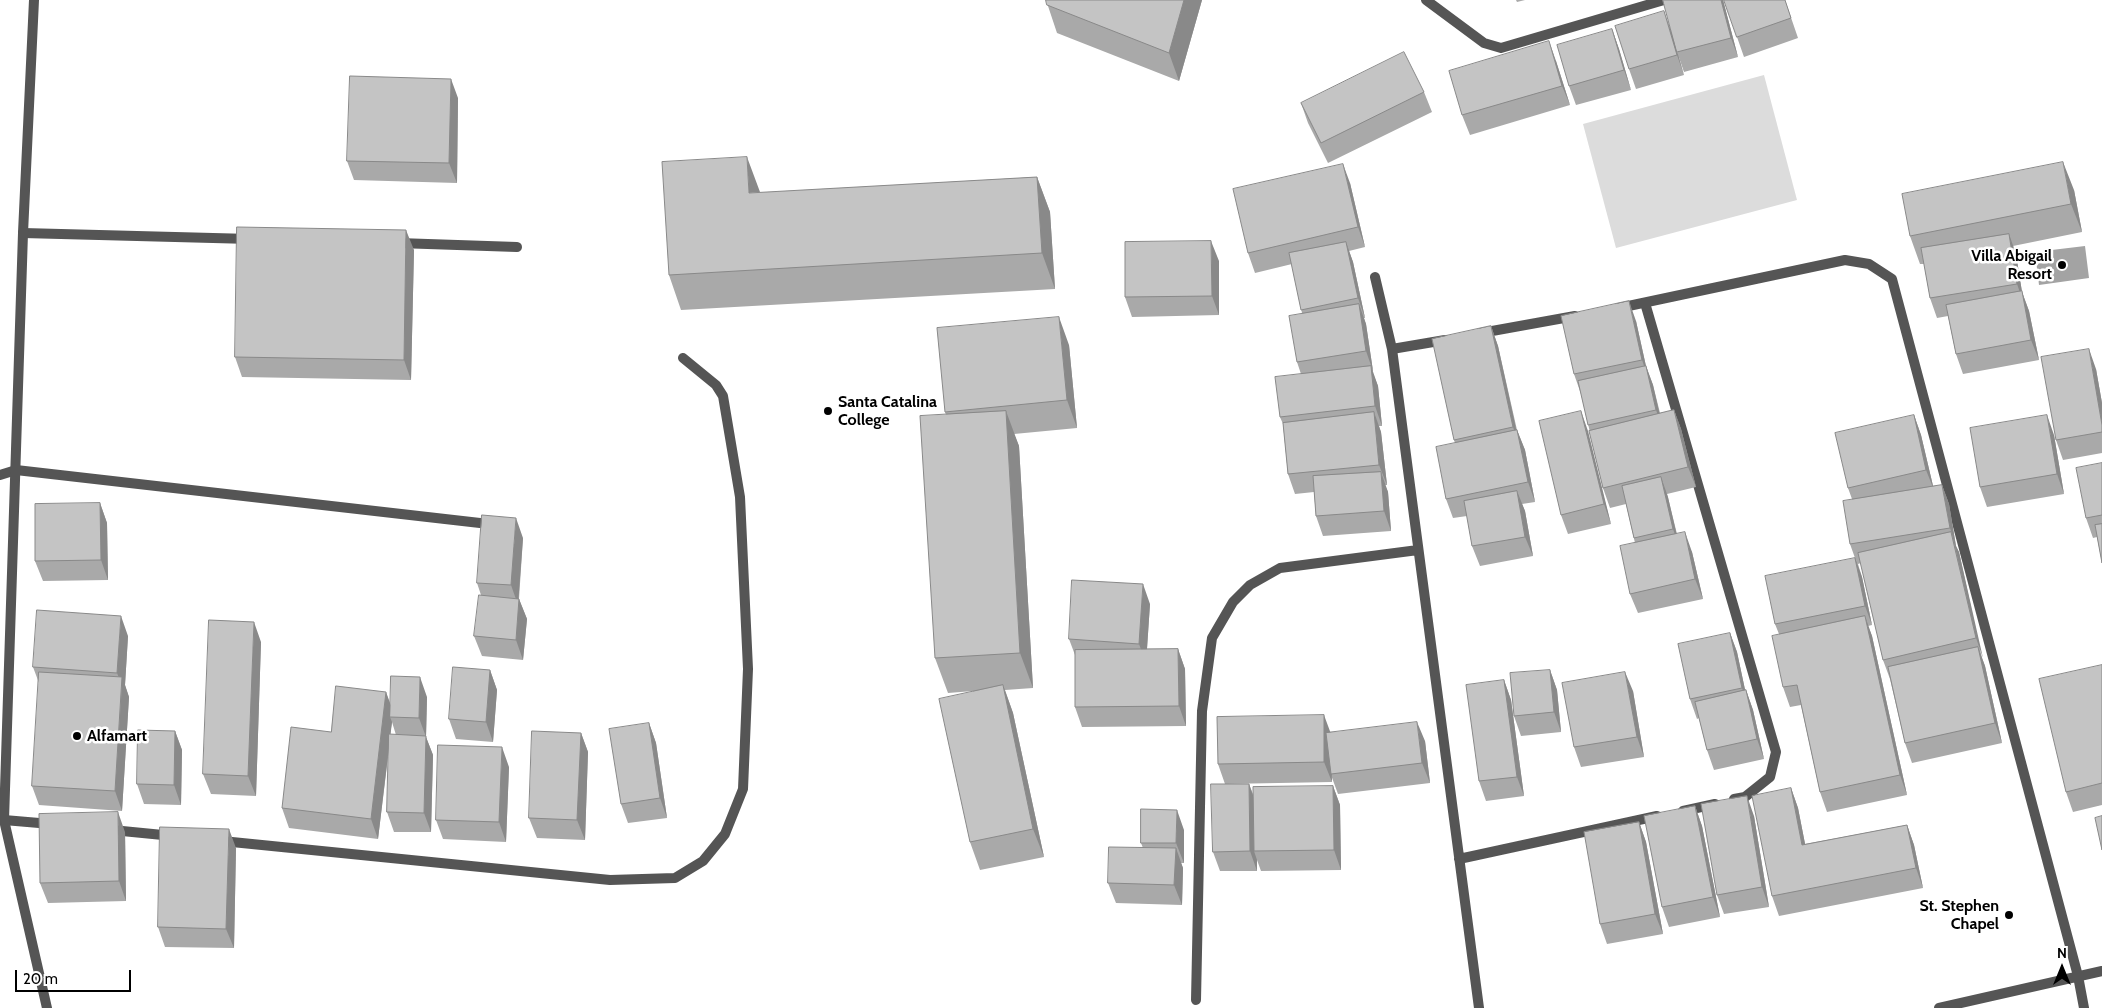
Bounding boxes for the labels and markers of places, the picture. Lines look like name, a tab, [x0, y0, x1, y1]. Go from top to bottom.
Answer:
place label: Villa Abigail Resort	[1971, 246, 2052, 284]
marker: Villa Abigail Resort	[2056, 259, 2068, 271]
place label: Santa Catalina College	[838, 392, 937, 430]
marker: Santa Catalina College	[822, 405, 834, 417]
place label: Alfamart	[87, 726, 147, 746]
marker: Alfamart	[71, 730, 83, 742]
place label: St. Stephen Chapel	[1919, 896, 1999, 934]
marker: St. Stephen Chapel	[2003, 909, 2015, 921]

